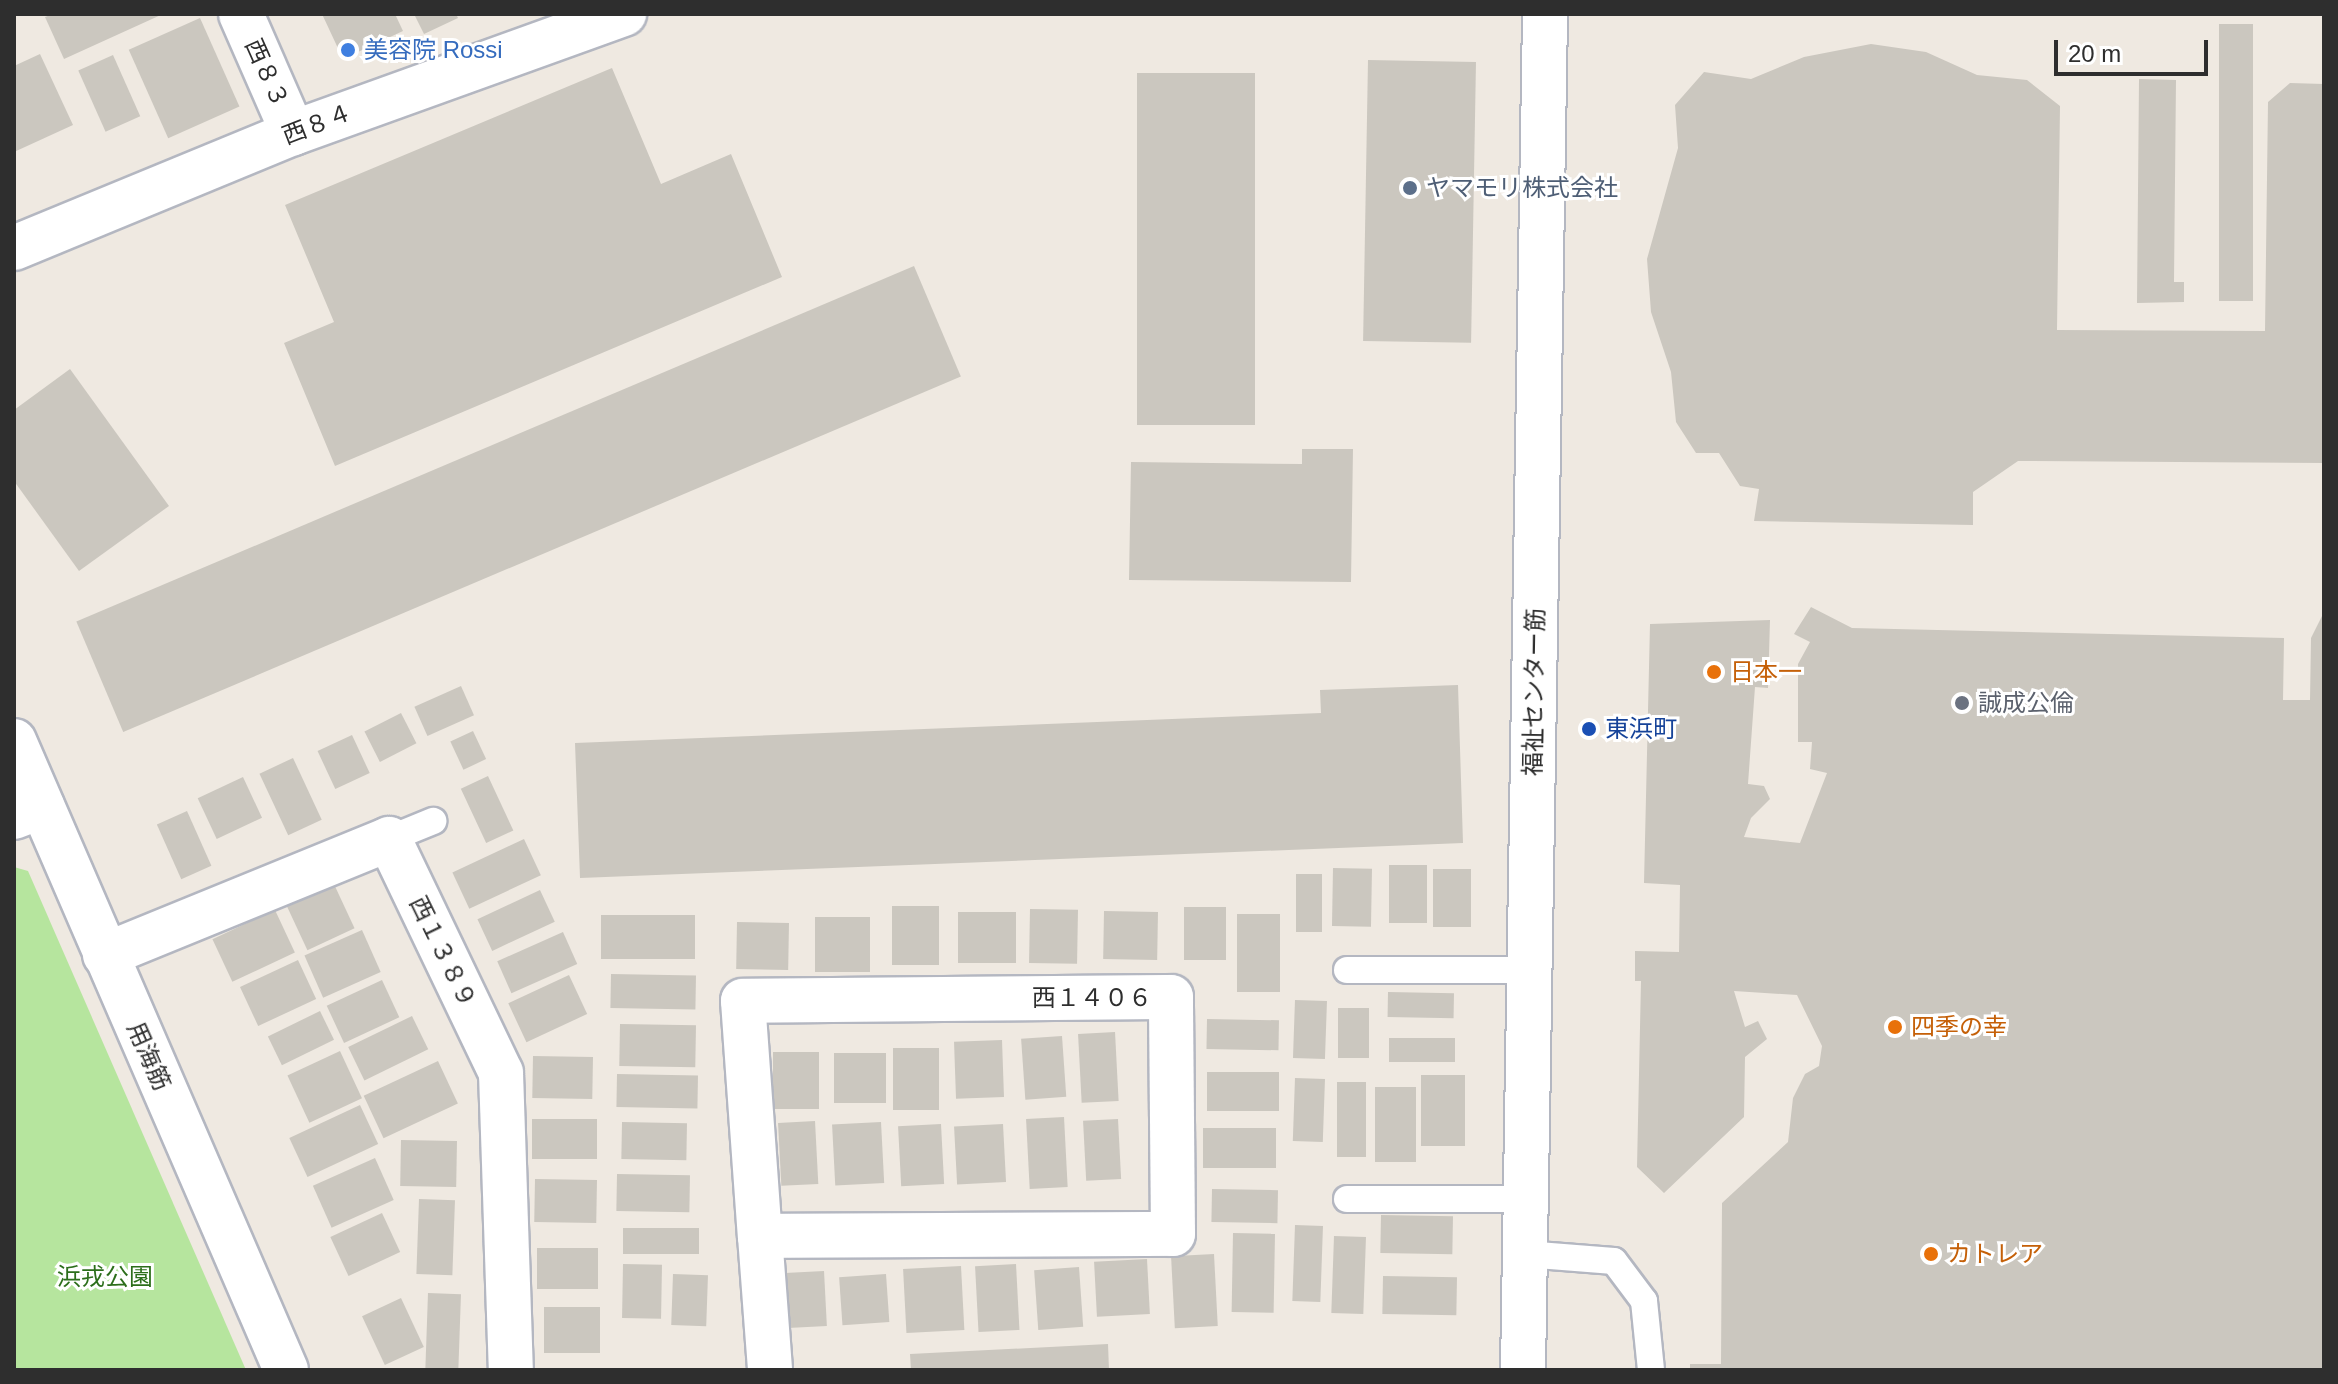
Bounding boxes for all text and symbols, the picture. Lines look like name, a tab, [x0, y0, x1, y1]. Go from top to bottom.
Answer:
scale bar	[2058, 24, 2212, 74]
street label: 西８３	[239, 34, 295, 112]
place label: 美容院 Rossi	[364, 36, 503, 64]
text: 20 m	[2068, 40, 2121, 67]
marker: 美容院 Rossi	[339, 41, 357, 59]
street label: 西８４	[278, 98, 356, 150]
place label: ヤマモリ株式会社	[1426, 174, 1618, 202]
marker: ヤマモリ株式会社	[1401, 179, 1419, 197]
street label: 福祉センター筋	[1518, 608, 1550, 776]
place label: 日本一	[1730, 658, 1802, 686]
marker: 日本一	[1705, 663, 1723, 681]
place label: 誠成公倫	[1978, 689, 2074, 717]
marker: 誠成公倫	[1953, 694, 1971, 712]
place label: 東浜町	[1605, 715, 1677, 743]
marker: 東浜町	[1580, 720, 1598, 738]
street label: 西１３８９	[404, 892, 482, 1012]
street label: 西１４０６	[1032, 984, 1152, 1012]
place label: 四季の幸	[1911, 1013, 2007, 1041]
street label: 用海筋	[121, 1017, 177, 1095]
marker: 四季の幸	[1886, 1018, 1904, 1036]
place label: カトレア	[1947, 1240, 2043, 1268]
marker: カトレア	[1922, 1245, 1940, 1263]
park label: 浜戎公園	[57, 1263, 153, 1291]

